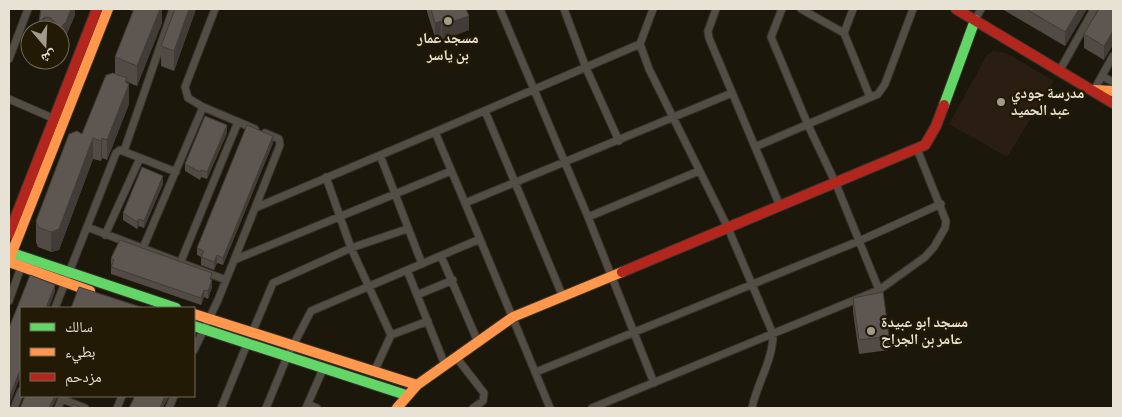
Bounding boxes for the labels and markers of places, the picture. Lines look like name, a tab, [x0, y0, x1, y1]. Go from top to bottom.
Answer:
marker: مسجد عمار بن ياسر	[442, 15, 454, 27]
place label: مسجد عمار بن ياسر	[416, 29, 479, 64]
place label: مدرسة جودي عبد الحميد	[1011, 84, 1084, 119]
marker: مدرسة جودي عبد الحميد	[995, 96, 1007, 108]
place label: مسجد ابو عبيدة عامر بن الجراح	[881, 313, 968, 348]
marker: مسجد ابو عبيدة عامر بن الجراح	[865, 325, 877, 337]

